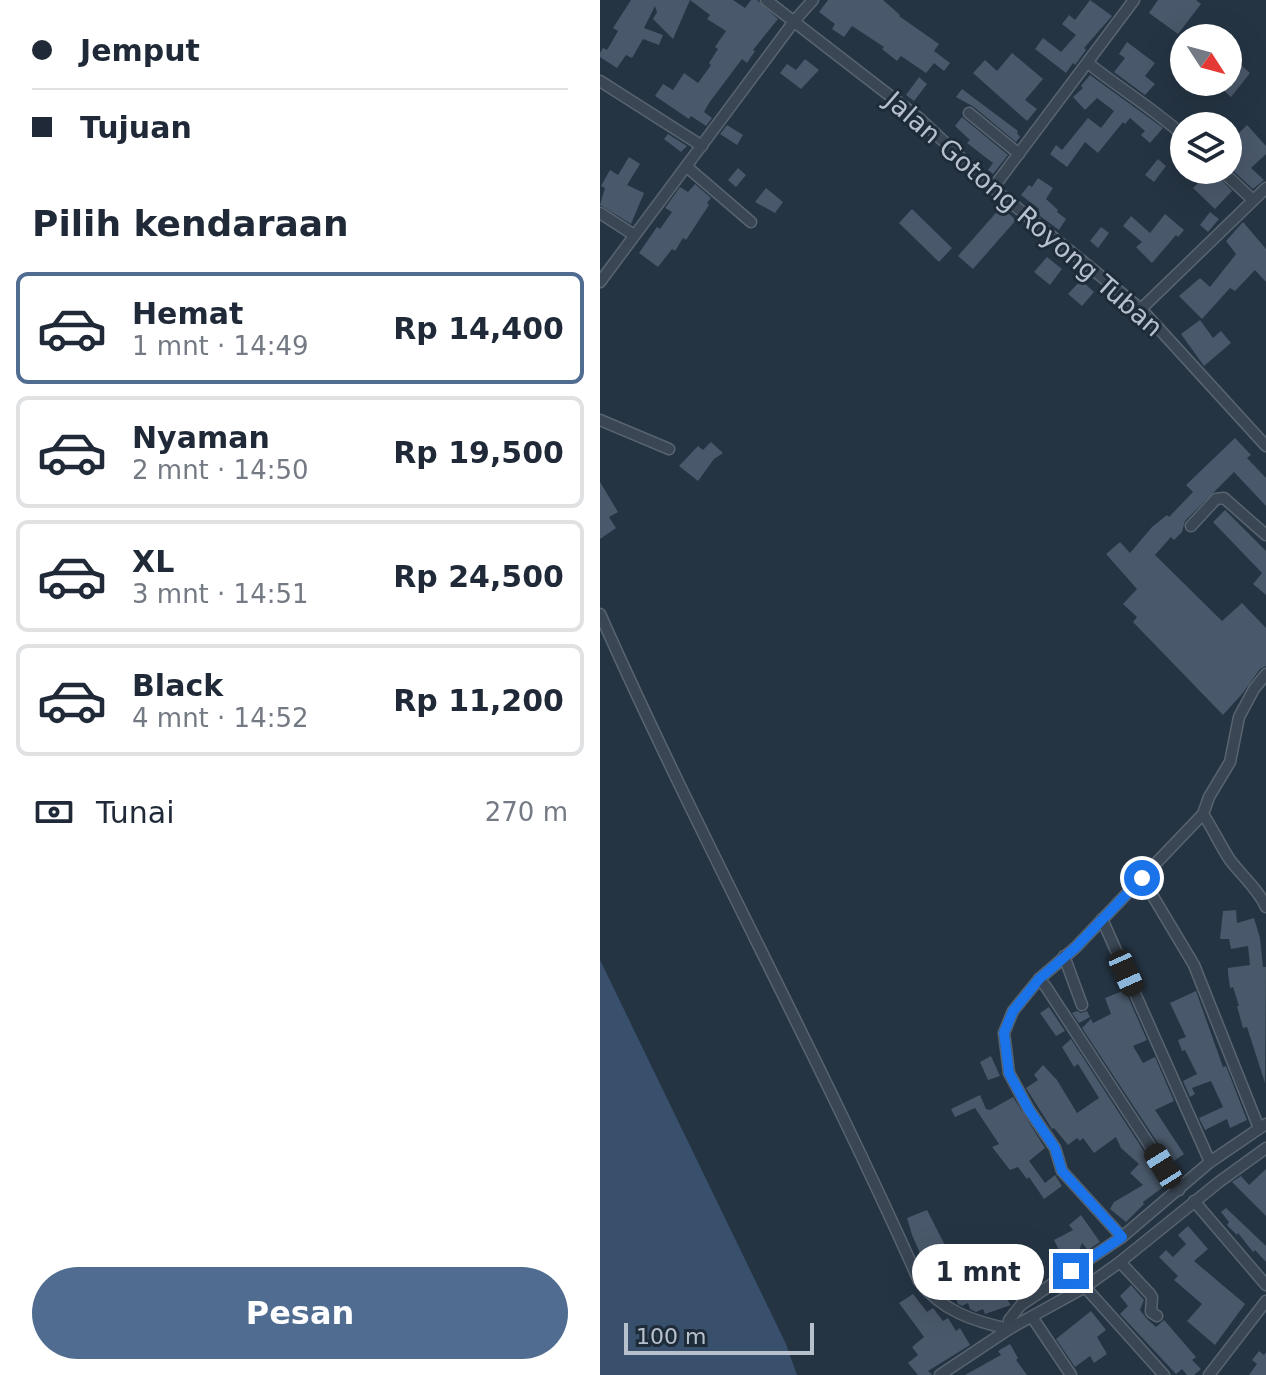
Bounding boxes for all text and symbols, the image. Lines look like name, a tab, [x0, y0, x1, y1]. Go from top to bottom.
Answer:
north arrow	[1170, 24, 1242, 96]
map controls	[1170, 24, 1242, 184]
text: Jemput	[80, 33, 200, 68]
street label: Jalan Gotong Royong Tuban	[878, 84, 1169, 343]
text: Tujuan	[80, 110, 192, 145]
button: layers	[1170, 112, 1242, 184]
text: Pilih kendaraan	[32, 203, 349, 244]
icon: car	[36, 292, 108, 364]
text: Hemat	[132, 296, 243, 331]
text: Rp 14,400	[393, 311, 564, 346]
text: 1 mnt · 14:49	[132, 331, 309, 361]
icon: car	[36, 416, 108, 488]
text: Nyaman	[132, 420, 270, 455]
text: Rp 19,500	[393, 435, 564, 470]
text: 2 mnt · 14:50	[132, 455, 309, 485]
icon: car	[36, 540, 108, 612]
text: XL	[132, 544, 174, 579]
text: Rp 24,500	[393, 559, 564, 594]
text: 3 mnt · 14:51	[132, 579, 309, 609]
icon: car	[36, 664, 108, 736]
text: Black	[132, 668, 223, 703]
text: Rp 11,200	[393, 683, 564, 718]
text: 4 mnt · 14:52	[132, 703, 309, 733]
icon: cash	[32, 790, 76, 834]
text: Tunai	[96, 795, 175, 830]
text: 270 m	[485, 797, 568, 827]
route start	[1124, 860, 1160, 896]
car	[1105, 946, 1147, 1000]
car	[1140, 1139, 1186, 1193]
callout: 1 mnt	[911, 1243, 1043, 1299]
route end	[1053, 1253, 1089, 1289]
text: 1 mnt	[935, 1257, 1021, 1287]
button: Pesan	[32, 1267, 568, 1359]
scale bar	[624, 1319, 814, 1355]
text: 100 m	[636, 1324, 706, 1349]

